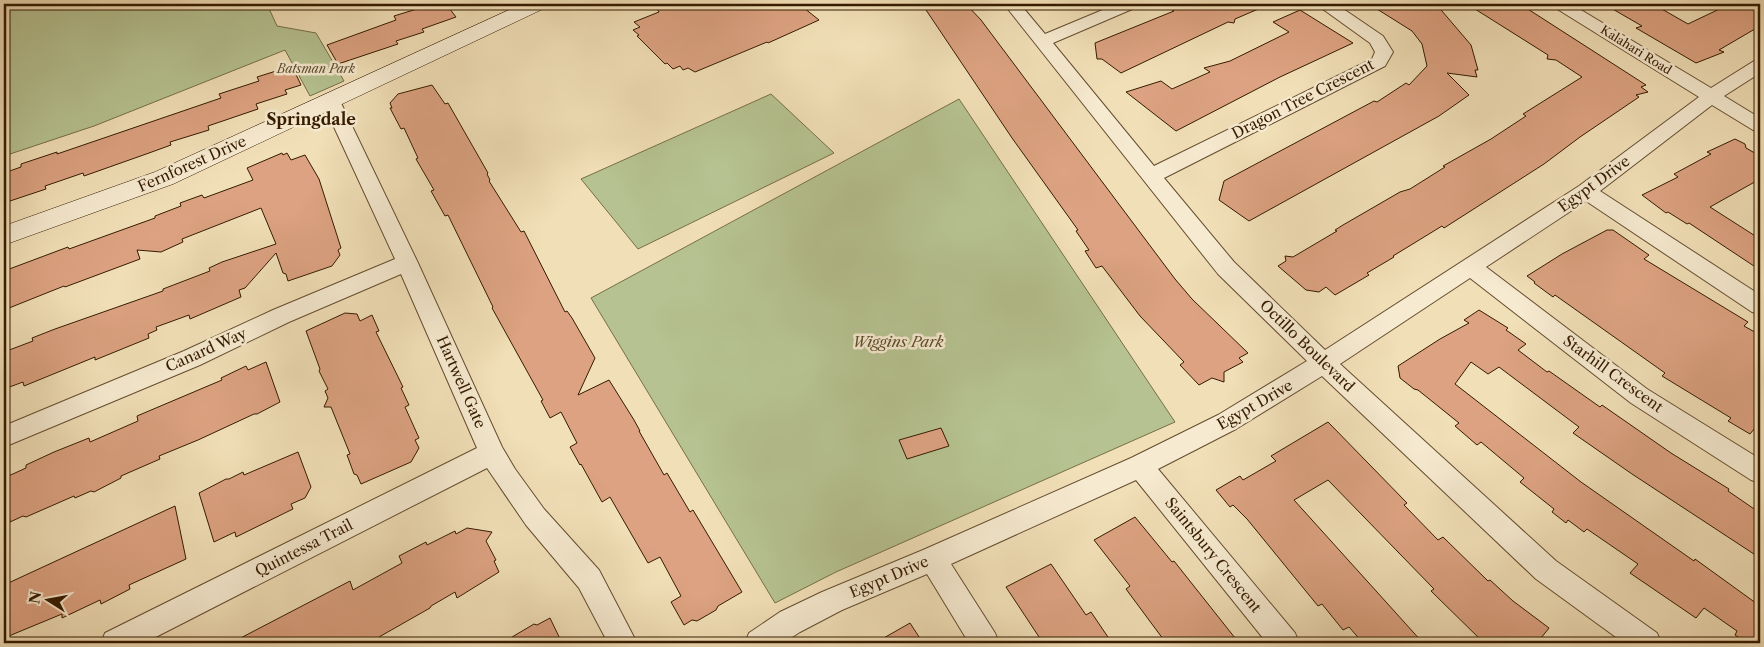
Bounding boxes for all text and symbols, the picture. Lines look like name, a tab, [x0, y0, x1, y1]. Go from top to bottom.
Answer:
street label: Kalahari Road	[1598, 22, 1675, 78]
street label: Dragon Tree Crescent	[1228, 54, 1378, 143]
park label: Batsman Park	[276, 61, 356, 76]
district label: Springdale	[266, 109, 356, 129]
street label: Fernforest Drive	[135, 131, 249, 196]
street label: Egypt Drive	[1554, 151, 1633, 216]
street label: Octillo Boulevard	[1256, 296, 1359, 396]
street label: Canard Way	[162, 323, 250, 376]
street label: Starhill Crescent	[1560, 331, 1668, 417]
park label: Wiggins Park	[852, 332, 944, 351]
street label: Hartwell Gate	[433, 333, 490, 431]
street label: Egypt Drive	[1214, 375, 1296, 434]
street label: Saintsbury Crescent	[1161, 493, 1266, 617]
street label: Quintessa Trail	[252, 514, 356, 580]
street label: Egypt Drive	[846, 551, 931, 602]
north arrow	[22, 574, 72, 624]
text: N	[25, 590, 45, 605]

